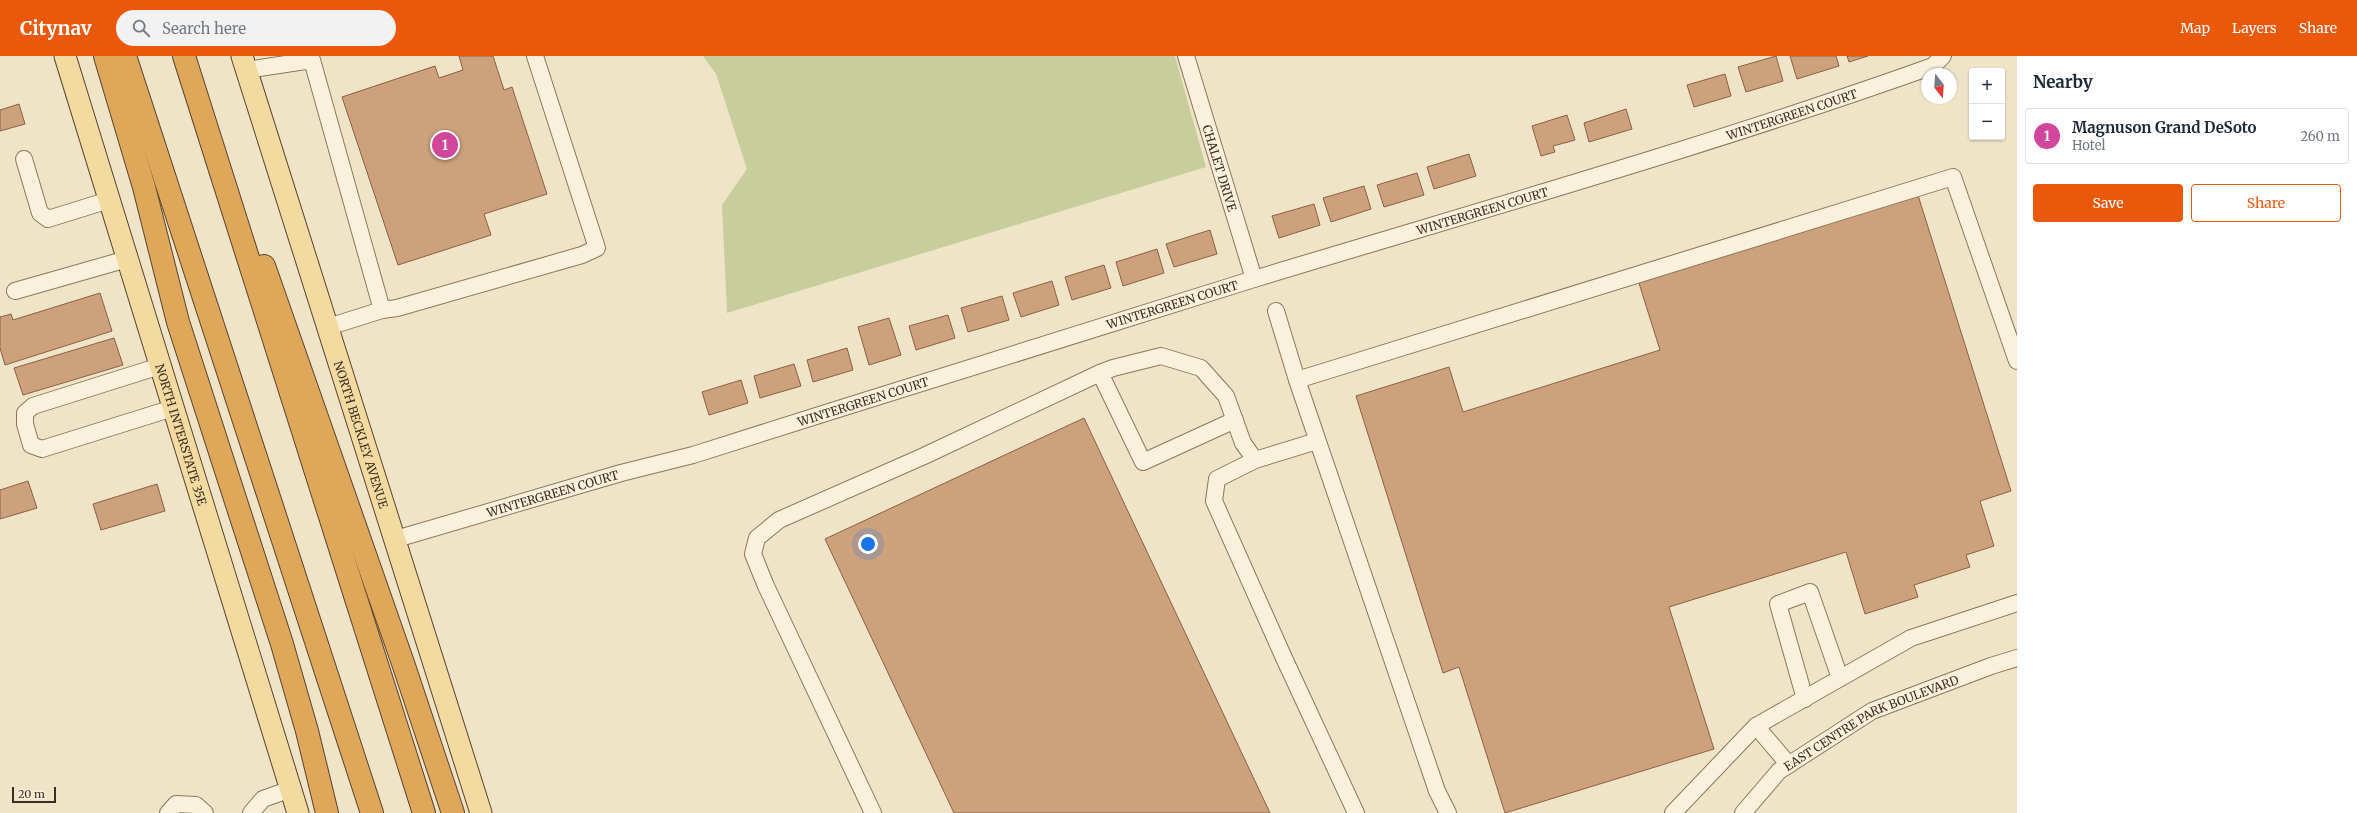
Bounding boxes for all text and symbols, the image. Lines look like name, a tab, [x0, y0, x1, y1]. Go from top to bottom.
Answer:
search box	[116, 10, 396, 46]
text: Citynav	[20, 16, 92, 40]
icon: search	[130, 17, 152, 39]
text: Search here	[162, 19, 246, 38]
text: Map	[2180, 19, 2210, 37]
text: Layers	[2232, 19, 2277, 37]
text: Share	[2299, 19, 2337, 37]
north arrow	[1921, 68, 1957, 104]
map controls	[1969, 68, 2005, 140]
button: +	[1969, 68, 2005, 104]
text: Nearby	[2033, 71, 2093, 93]
street label: WINTERGREEN COURT	[1723, 85, 1860, 143]
button: −	[1969, 104, 2005, 140]
text: Magnuson Grand DeSoto	[2072, 118, 2257, 137]
street label: CHALET DRIVE	[1200, 123, 1240, 213]
text: 1	[2044, 128, 2050, 145]
text: 260 m	[2300, 128, 2340, 145]
pin: 1	[432, 130, 458, 160]
text: Hotel	[2072, 137, 2105, 154]
street label: WINTERGREEN COURT	[1414, 183, 1551, 238]
button: Save	[2033, 184, 2183, 222]
button: Share	[2191, 184, 2341, 222]
street label: WINTERGREEN COURT	[1104, 277, 1240, 332]
street label: NORTH BECKLEY AVENUE	[331, 359, 392, 510]
street label: NORTH INTERSTATE 35E	[153, 362, 210, 507]
street label: WINTERGREEN COURT	[795, 373, 931, 429]
street label: WINTERGREEN COURT	[484, 467, 621, 520]
your location	[858, 534, 878, 554]
street label: EAST CENTRE PARK BOULEVARD	[1781, 672, 1961, 774]
scale bar	[12, 785, 56, 804]
text: 20 m	[18, 787, 45, 801]

